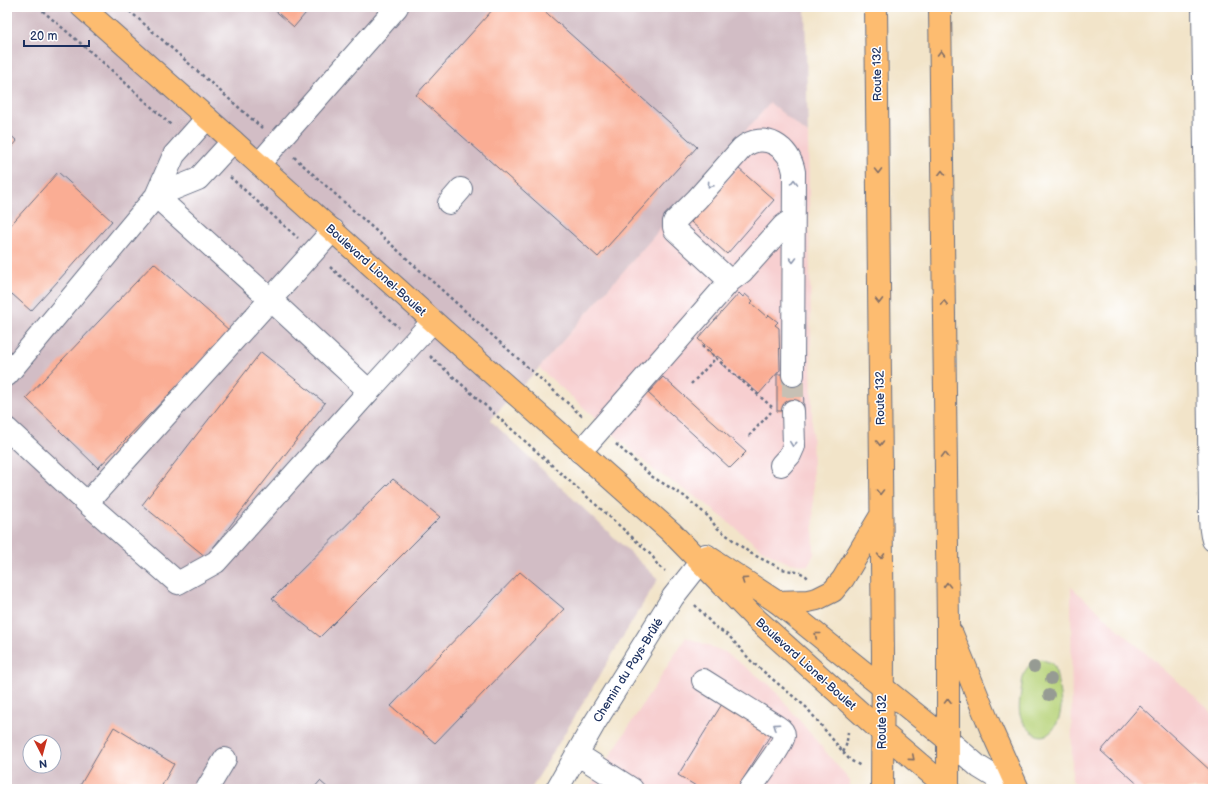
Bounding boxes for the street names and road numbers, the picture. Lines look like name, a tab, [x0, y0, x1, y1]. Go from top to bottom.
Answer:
street label: Route 132	[870, 47, 885, 101]
street label: Boulevard Lionel-Boulet	[322, 221, 429, 320]
street label: Route 132	[873, 371, 888, 425]
street label: Chemin du Pays-Brûlé	[590, 615, 667, 725]
street label: Boulevard Lionel-Boulet	[752, 615, 859, 714]
street label: Route 132	[875, 695, 890, 749]

